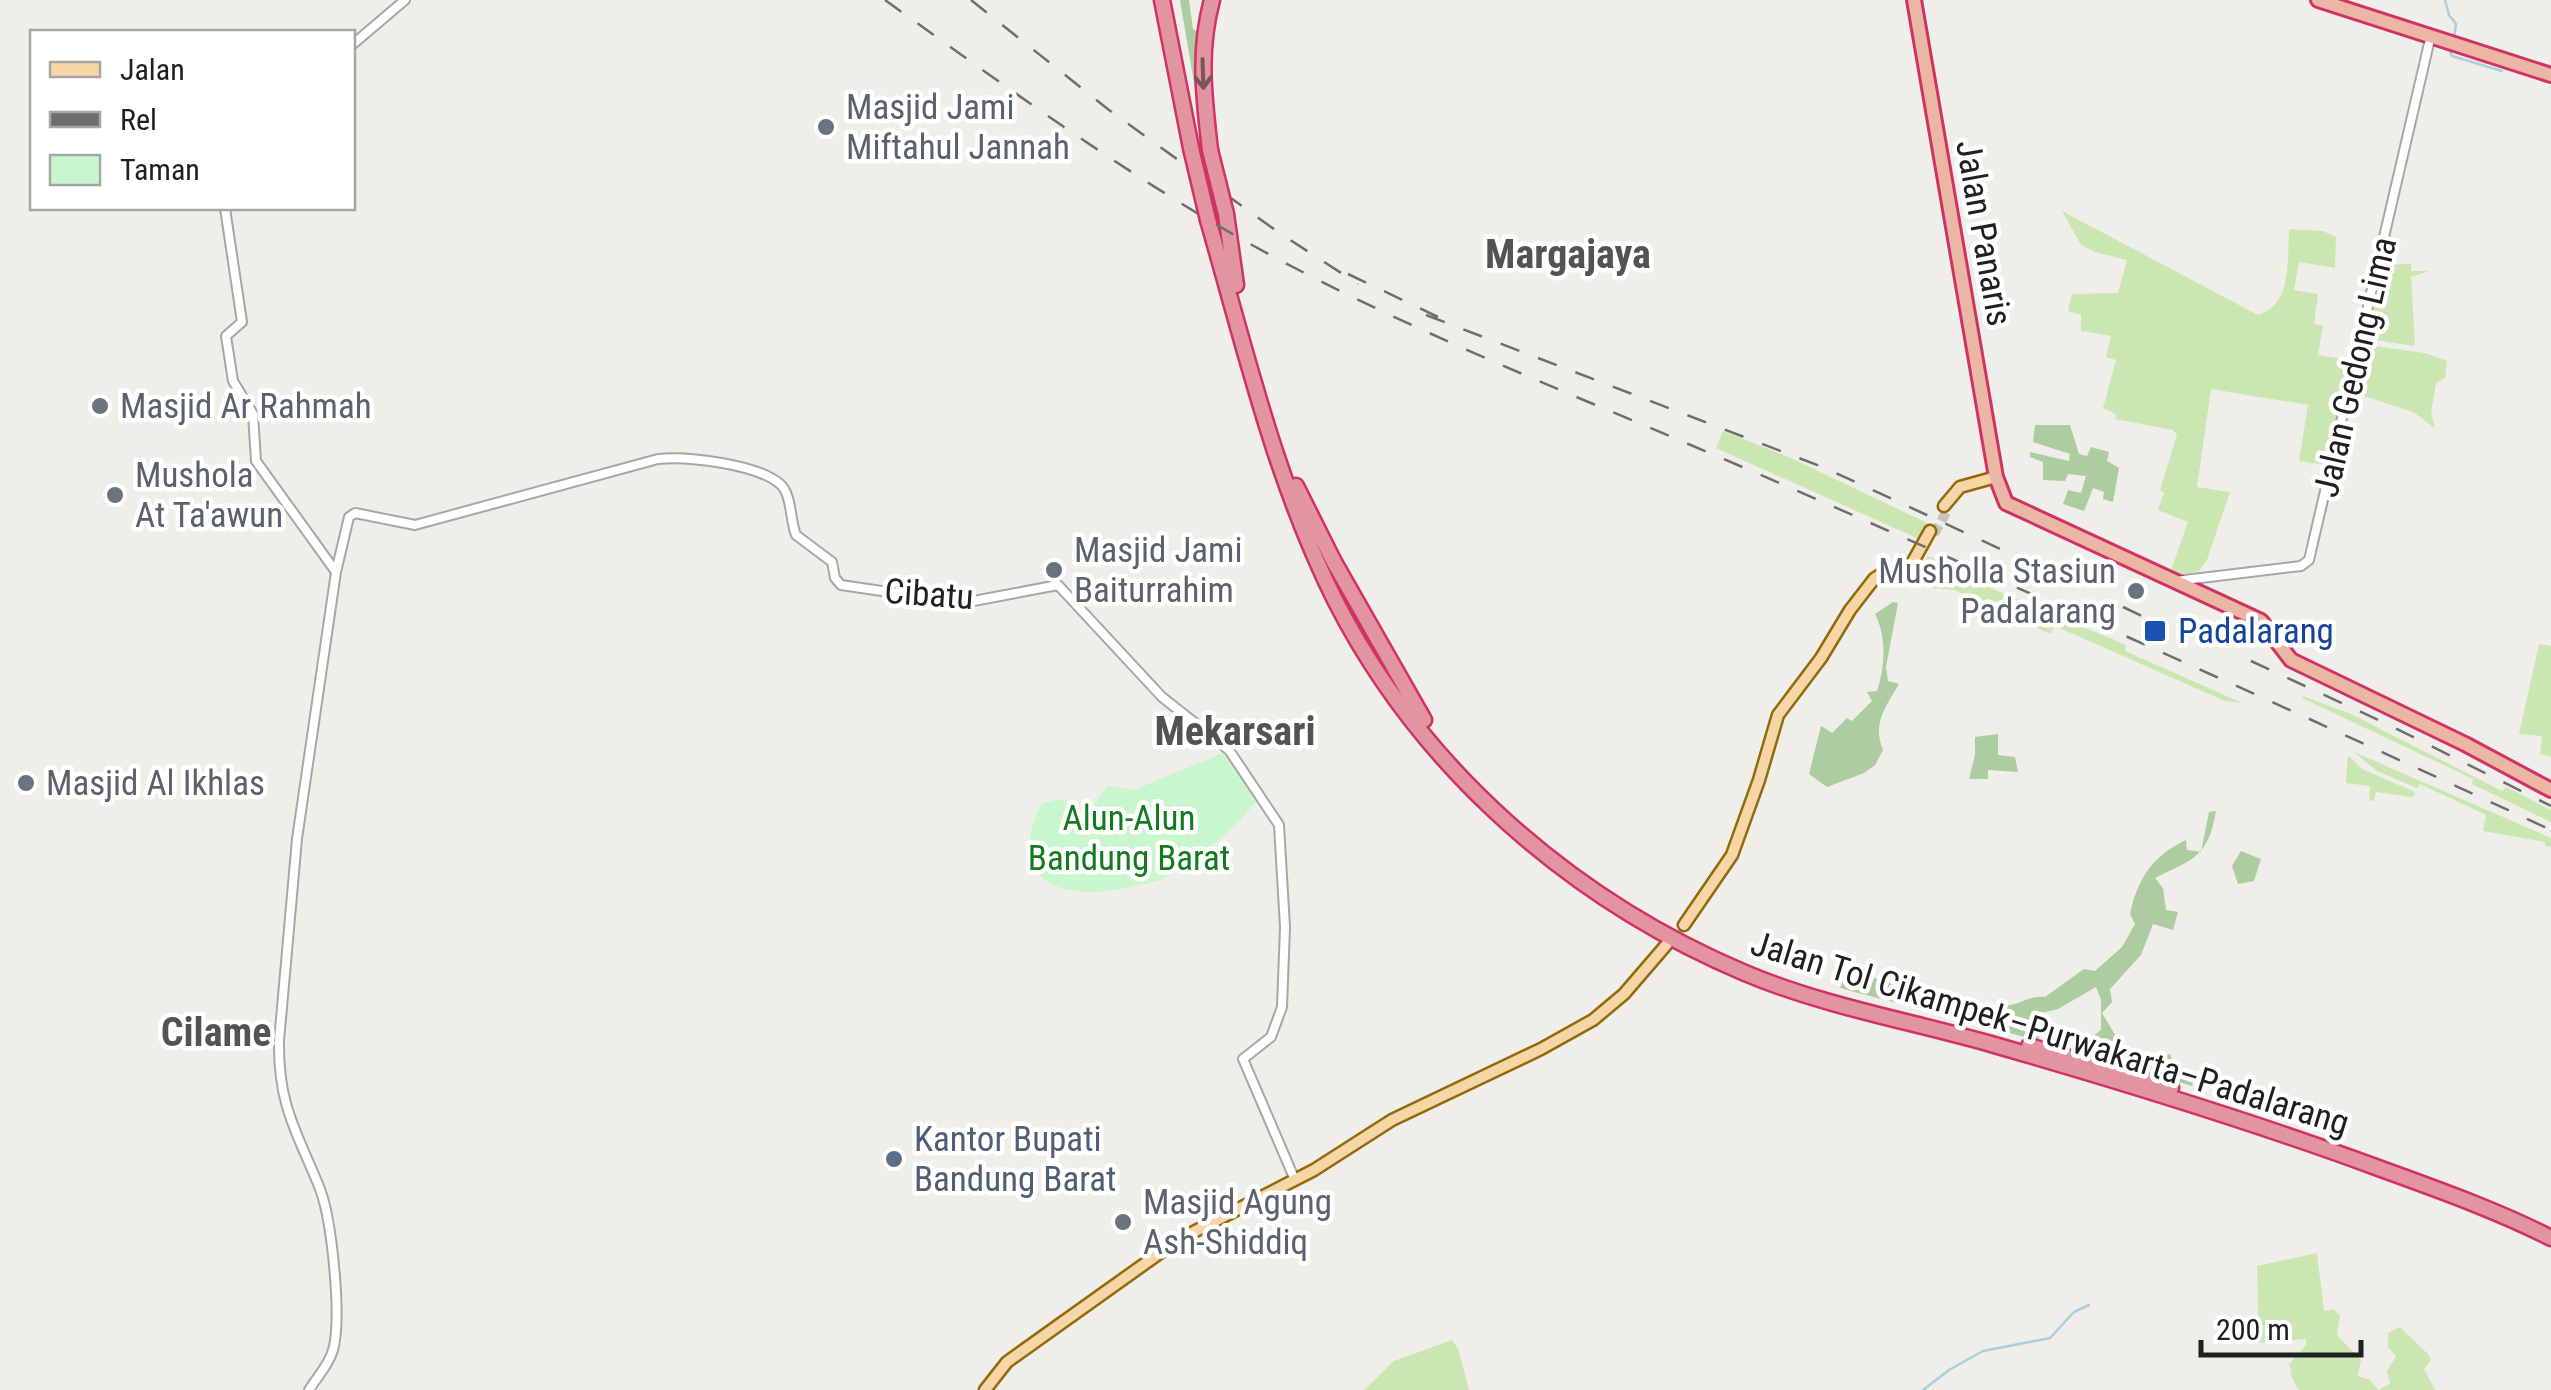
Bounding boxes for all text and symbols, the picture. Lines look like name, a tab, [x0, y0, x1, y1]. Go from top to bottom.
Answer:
legend	[30, 30, 355, 210]
text: Jalan	[120, 52, 185, 87]
one-way arrow	[1193, 58, 1212, 90]
place label: Masjid Jami Miftahul Jannah	[846, 87, 1070, 168]
text: Rel	[120, 102, 157, 137]
marker: Masjid Jami Miftahul Jannah	[815, 116, 837, 138]
street label: Jalan Panaris	[1947, 137, 2020, 329]
text: Taman	[120, 152, 200, 187]
district label: Margajaya	[1485, 231, 1651, 278]
street label: Jalan Gedong Lima	[2306, 233, 2405, 501]
place label: Masjid Ar Rahmah	[120, 386, 372, 427]
marker: Masjid Ar Rahmah	[89, 395, 111, 417]
place label: Mushola At Ta'awun	[135, 455, 283, 536]
marker: Mushola At Ta'awun	[104, 484, 126, 506]
place label: Masjid Jami Baiturrahim	[1074, 530, 1243, 611]
place label: Musholla Stasiun Padalarang	[1878, 551, 2116, 632]
marker: Masjid Jami Baiturrahim	[1043, 559, 1065, 581]
street label: Cibatu	[883, 571, 975, 618]
marker: Musholla Stasiun Padalarang	[2125, 580, 2147, 602]
place label: Padalarang	[2178, 611, 2334, 652]
marker: Padalarang	[2142, 618, 2168, 644]
district label: Mekarsari	[1154, 708, 1316, 755]
place label: Masjid Al Ikhlas	[46, 763, 265, 804]
marker: Masjid Al Ikhlas	[15, 772, 37, 794]
park label: Alun-Alun Bandung Barat	[1028, 798, 1230, 879]
street label: Jalan Tol Cikampek–Purwakarta–Padalarang	[1746, 923, 2354, 1144]
district label: Cilame	[161, 1009, 271, 1056]
place label: Kantor Bupati Bandung Barat	[914, 1119, 1116, 1200]
marker: Kantor Bupati Bandung Barat	[883, 1148, 905, 1170]
place label: Masjid Agung Ash-Shiddiq	[1143, 1182, 1332, 1263]
marker: Masjid Agung Ash-Shiddiq	[1112, 1211, 1134, 1233]
scale bar	[2201, 1295, 2361, 1357]
text: 200 m	[2216, 1312, 2290, 1347]

